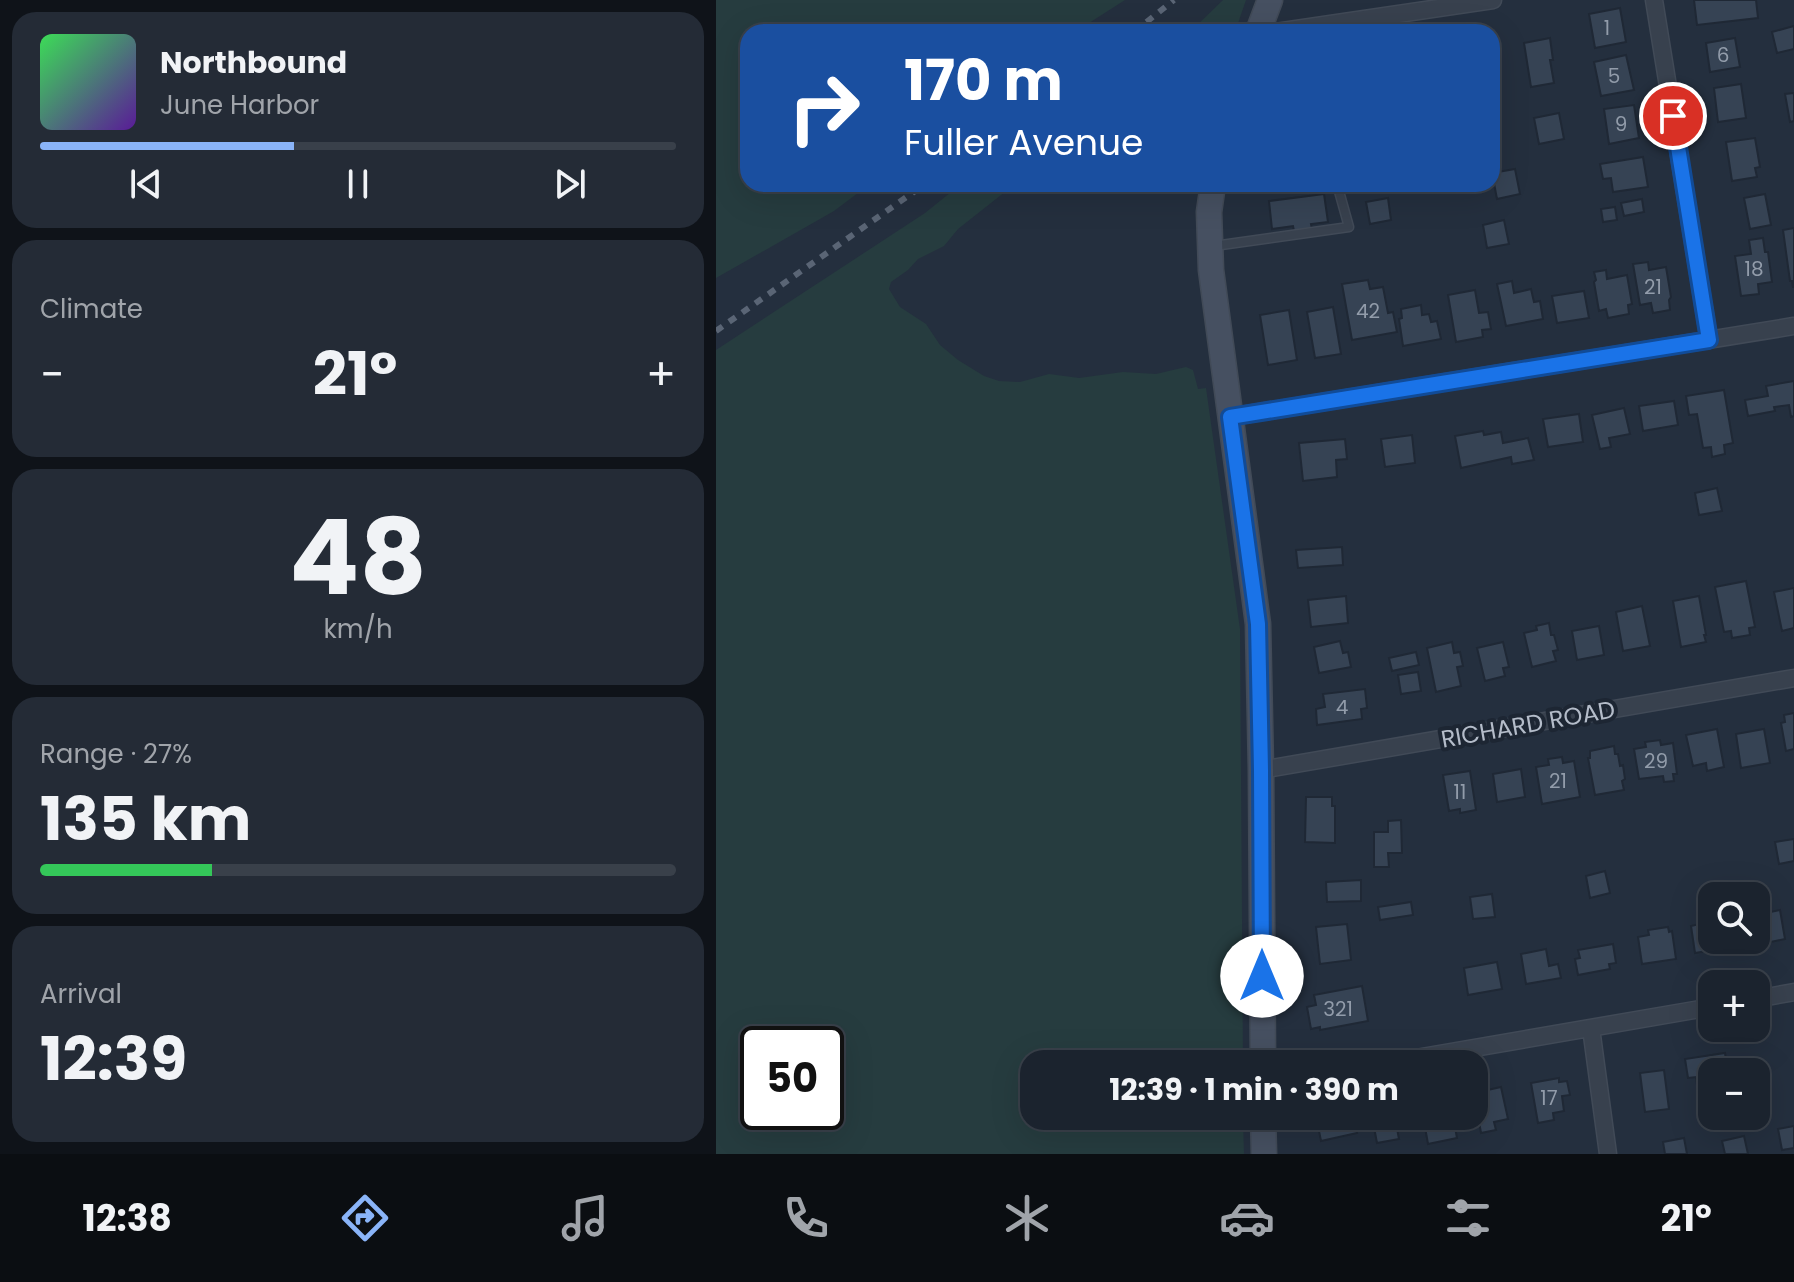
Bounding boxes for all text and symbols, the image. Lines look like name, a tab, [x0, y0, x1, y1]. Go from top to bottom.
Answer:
house number: 1	[1604, 14, 1610, 42]
text: Northbound	[160, 41, 347, 84]
text: 170 m	[904, 41, 1063, 120]
house number: 6	[1717, 41, 1729, 69]
icon: right	[772, 56, 876, 160]
house number: 5	[1608, 62, 1620, 90]
pin	[1639, 82, 1707, 150]
text: June Harbor	[160, 87, 319, 123]
icon: arrive	[1651, 94, 1695, 138]
house number: 9	[1615, 110, 1627, 138]
text: Fuller Avenue	[904, 117, 1143, 168]
icon: previous	[124, 162, 168, 206]
icon: pause	[336, 162, 380, 206]
icon: next	[548, 162, 592, 206]
house number: 18	[1744, 255, 1764, 283]
house number: 21	[1644, 273, 1662, 301]
text: Climate	[40, 291, 143, 327]
house number: 42	[1356, 297, 1380, 325]
text: 21°	[313, 332, 397, 416]
text: −	[40, 344, 64, 405]
text: +	[646, 344, 676, 405]
text: 48	[289, 485, 427, 630]
text: km/h	[323, 611, 393, 647]
street label: RICHARD ROAD	[1438, 692, 1618, 756]
house number: 4	[1336, 693, 1348, 721]
text: Range · 27%	[40, 736, 192, 772]
house number: 29	[1644, 747, 1668, 775]
house number: 21	[1549, 767, 1567, 795]
text: 135 km	[40, 777, 251, 861]
house number: 11	[1454, 778, 1466, 806]
map controls	[1698, 882, 1770, 1130]
button: search	[1698, 882, 1770, 954]
position arrow	[1220, 934, 1304, 1018]
button: +	[1698, 970, 1770, 1042]
text: Arrival	[40, 976, 122, 1012]
house number: 321	[1323, 995, 1353, 1023]
text: 12:39	[40, 1017, 187, 1101]
speed limit sign: 50	[740, 1026, 844, 1130]
button: −	[1698, 1058, 1770, 1130]
text: 12:39 · 1 min · 390 m	[1109, 1068, 1399, 1111]
house number: 17	[1540, 1084, 1558, 1112]
icon: directions	[337, 1190, 393, 1246]
icon: music	[557, 1190, 613, 1246]
icon: phone	[778, 1190, 834, 1246]
icon: climate	[999, 1190, 1055, 1246]
icon: car	[1219, 1190, 1275, 1246]
icon: filters	[1440, 1190, 1496, 1246]
text: 12:38	[82, 1193, 172, 1244]
text: 21°	[1661, 1193, 1712, 1244]

